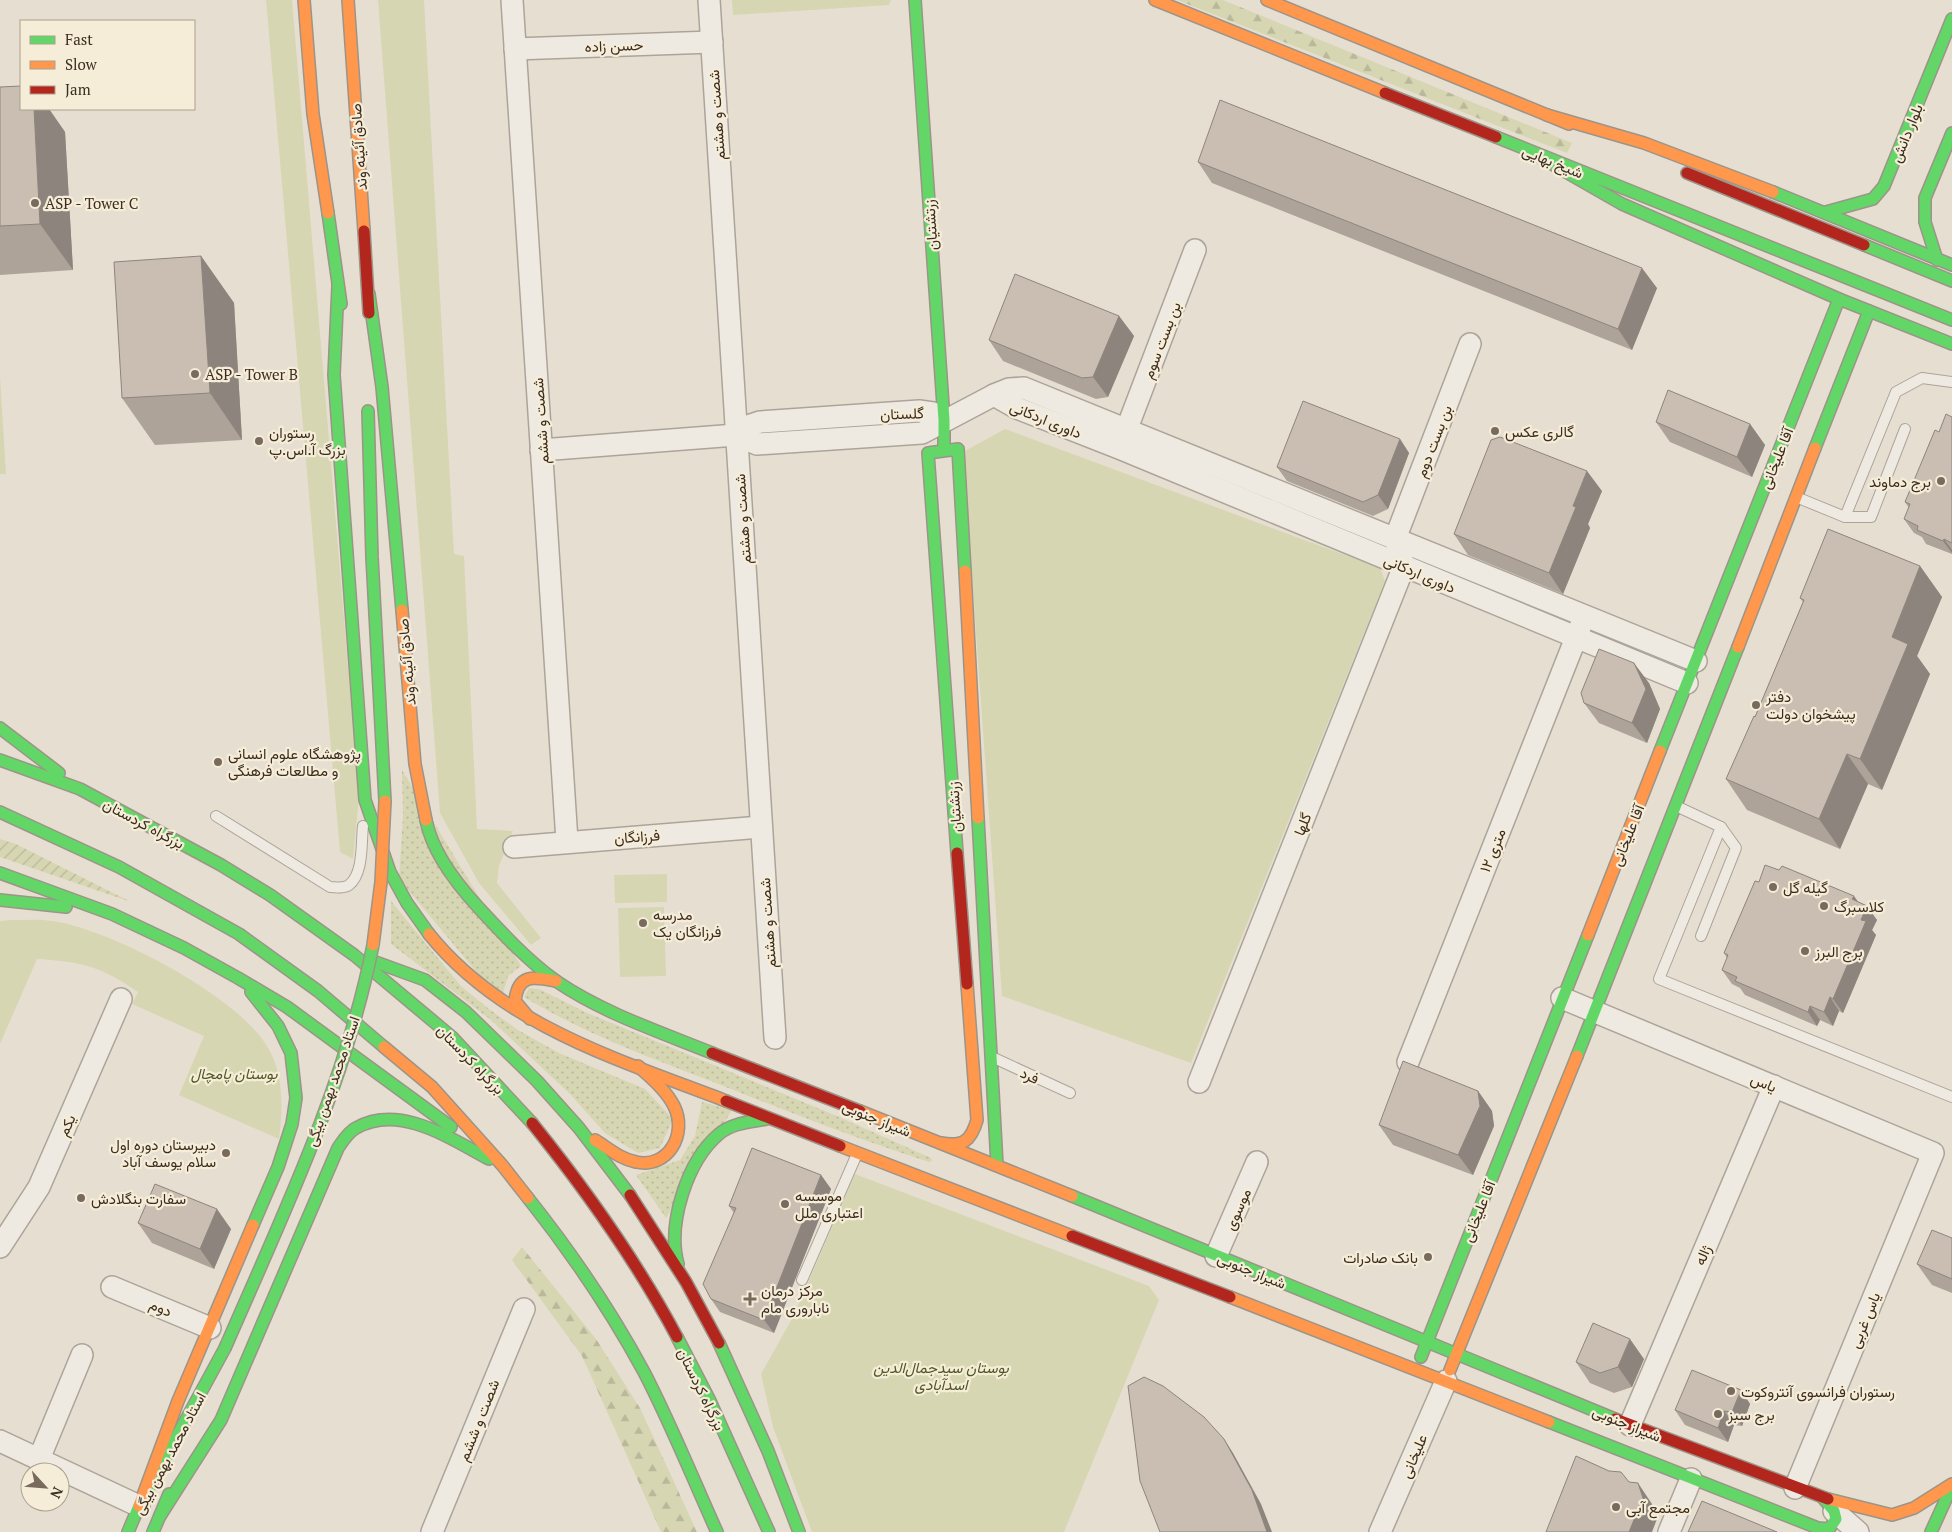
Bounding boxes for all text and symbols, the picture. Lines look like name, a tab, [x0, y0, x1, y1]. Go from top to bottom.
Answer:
legend	[20, 20, 195, 110]
text: Fast	[65, 29, 93, 49]
street label: حسن زاده	[584, 34, 644, 57]
text: Slow	[65, 54, 98, 74]
street label: شصت و هشتم	[703, 69, 730, 161]
text: Jam	[65, 79, 91, 99]
street label: بلوار دانش	[1885, 101, 1928, 166]
street label: صادق آئینه وند	[345, 103, 371, 191]
street label: شیخ بهایی	[1519, 140, 1587, 184]
place label: ASP - Tower C	[45, 193, 139, 213]
marker: ASP - Tower C	[29, 197, 41, 209]
street label: زرتشتیان	[918, 199, 942, 251]
street label: بن بست سوم	[1137, 299, 1186, 382]
place label: ASP - Tower B	[205, 364, 298, 384]
marker: ASP - Tower B	[189, 368, 201, 380]
street label: شصت و ششم	[527, 377, 554, 465]
street label: داوری اردکانی	[1007, 396, 1085, 443]
street label: گلستان	[880, 402, 925, 424]
street label: بن بست دوم	[1410, 402, 1457, 481]
place label: گالری عکس	[1505, 421, 1574, 442]
place label: رستوران بزرگ آ.اس.پ	[269, 422, 346, 460]
street label: آقا علیخانی	[1755, 423, 1799, 492]
marker: گالری عکس	[1489, 425, 1501, 437]
marker: رستوران بزرگ آ.اس.پ	[253, 435, 265, 447]
place label: برج دماوند	[1869, 471, 1931, 493]
street label: شصت و هشتم	[729, 473, 756, 565]
marker: برج دماوند	[1935, 475, 1947, 487]
street label: داوری اردکانی	[1381, 549, 1459, 598]
street label: صادق آئینه وند	[392, 618, 420, 706]
place label: دفتر پیشخوان دولت	[1765, 686, 1856, 724]
marker: دفتر پیشخوان دولت	[1750, 699, 1762, 711]
place label: پژوهشگاه علوم انسانی و مطالعات فرهنگی	[228, 743, 361, 781]
marker: پژوهشگاه علوم انسانی و مطالعات فرهنگی	[212, 756, 224, 768]
street label: زرتشتیان	[942, 781, 966, 833]
street label: بزرگراه کردستان	[100, 793, 188, 853]
street label: آقا علیخانی	[1606, 800, 1650, 869]
street label: گلها	[1288, 809, 1316, 838]
street label: فرزانگان	[613, 824, 661, 848]
street label: ۱۲ متری	[1474, 825, 1511, 875]
street label: شصت و هشتم	[754, 877, 781, 969]
place label: گیله گل	[1783, 877, 1828, 897]
marker: گیله گل	[1767, 881, 1779, 893]
place label: کلاسبرگ	[1834, 896, 1885, 916]
marker: کلاسبرگ	[1818, 900, 1830, 912]
place label: مدرسه فرزانگان یک	[653, 904, 722, 941]
marker: مدرسه فرزانگان یک	[637, 917, 649, 929]
place label: برج البرز	[1814, 941, 1863, 963]
marker: برج البرز	[1799, 945, 1811, 957]
street label: استاد محمد بهمن بیگی	[300, 1013, 365, 1149]
street label: بزرگراه کردستان	[433, 1020, 509, 1098]
street label: فرد	[1017, 1062, 1043, 1088]
park label: بوستان پامچال	[191, 1063, 278, 1084]
street label: یاس	[1748, 1068, 1780, 1097]
street label: شیراز جنوبی	[839, 1095, 914, 1142]
street label: یکم	[52, 1111, 80, 1139]
place label: دبیرستان دوره اول سلام یوسف آباد	[110, 1134, 216, 1172]
marker: دبیرستان دوره اول سلام یوسف آباد	[220, 1147, 232, 1159]
street label: آقا علیخانی	[1457, 1176, 1501, 1245]
place label: موسسه اعتباری ملل	[795, 1185, 863, 1223]
street label: موسوی	[1219, 1185, 1256, 1233]
place label: سفارت بنگلادش	[91, 1188, 186, 1209]
marker: سفارت بنگلادش	[75, 1192, 87, 1204]
marker: موسسه اعتباری ملل	[779, 1198, 791, 1210]
street label: ژاله	[1689, 1241, 1715, 1268]
street label: شیراز جنوبی	[1214, 1247, 1289, 1294]
place label: بانک صادرات	[1343, 1247, 1418, 1267]
marker: بانک صادرات	[1422, 1251, 1434, 1263]
place label: مرکز درمان ناباروری مام	[761, 1280, 829, 1318]
street label: یاس غربی	[1844, 1289, 1885, 1351]
marker: مرکز درمان ناباروری مام	[743, 1292, 757, 1306]
street label: دوم	[146, 1293, 175, 1322]
street label: بزرگراه کردستان	[673, 1344, 731, 1434]
park label: بوستان سیدجمال‌الدین اسدآبادی	[873, 1357, 1009, 1394]
street label: شصت و ششم	[453, 1376, 504, 1464]
place label: رستوران فرانسوی آنتروکوت	[1741, 1381, 1895, 1402]
marker: رستوران فرانسوی آنتروکوت	[1725, 1385, 1737, 1397]
street label: استاد محمد بهمن بیگی	[128, 1388, 211, 1518]
street label: شیراز جنوبی	[1589, 1400, 1664, 1447]
place label: برج سبز	[1727, 1404, 1775, 1426]
marker: برج سبز	[1712, 1408, 1724, 1420]
street label: علیخانی	[1395, 1431, 1432, 1482]
north arrow	[20, 1462, 70, 1512]
text: N	[46, 1484, 68, 1502]
place label: مجتمع آبی	[1626, 1497, 1690, 1519]
marker: مجتمع آبی	[1610, 1501, 1622, 1513]

